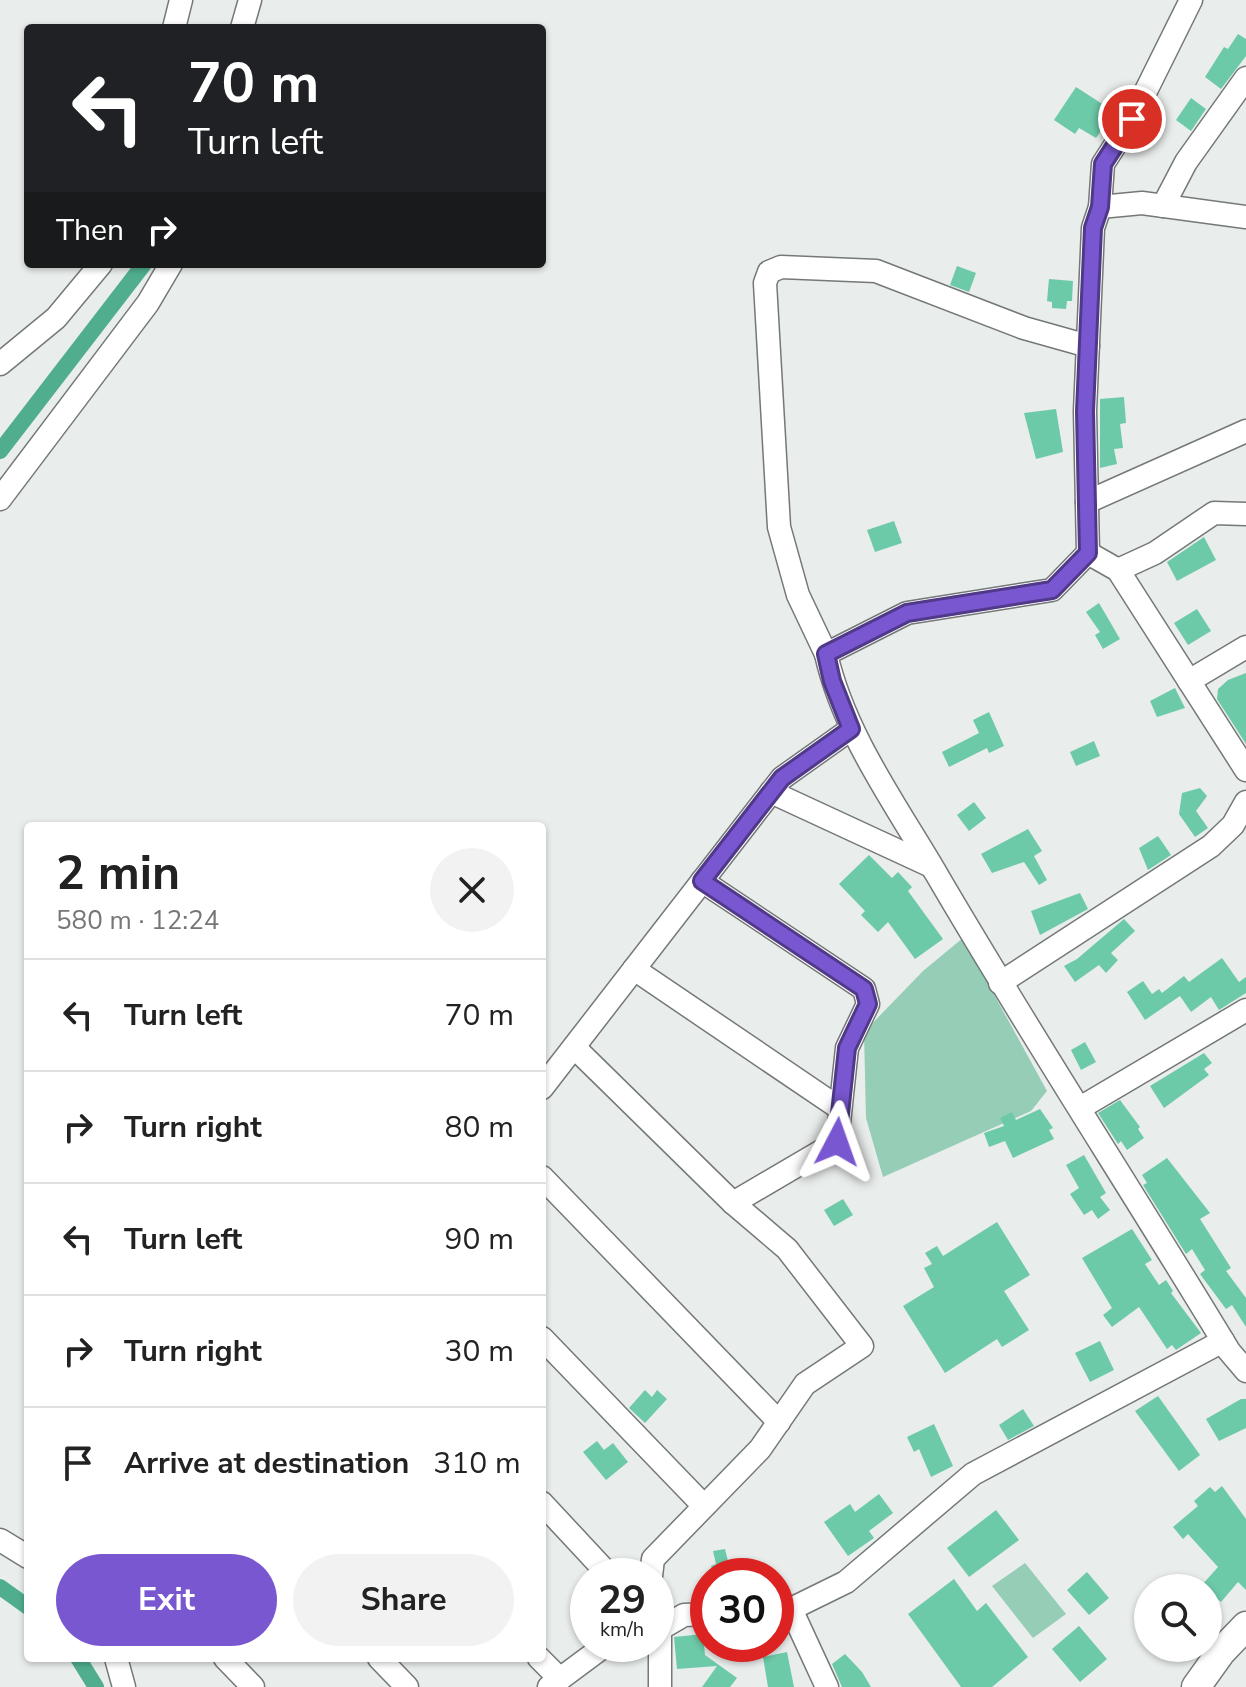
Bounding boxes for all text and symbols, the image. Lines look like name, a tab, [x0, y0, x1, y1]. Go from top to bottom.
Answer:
text: 70 m	[188, 45, 319, 122]
icon: left	[56, 56, 160, 160]
pin	[1098, 85, 1166, 153]
icon: arrive	[1110, 97, 1154, 141]
text: Turn left	[188, 118, 323, 167]
icon: right	[140, 208, 184, 252]
text: Then	[56, 210, 124, 251]
text: 2 min	[56, 840, 180, 906]
button: close	[430, 848, 514, 932]
text: 580 m · 12:24	[56, 903, 219, 938]
icon: left	[56, 993, 100, 1037]
text: Turn left	[124, 995, 242, 1036]
text: 70 m	[445, 995, 514, 1036]
position arrow	[795, 1100, 879, 1184]
icon: right	[56, 1105, 100, 1149]
text: Turn right	[124, 1107, 262, 1148]
text: 80 m	[445, 1107, 514, 1148]
icon: left	[56, 1217, 100, 1261]
text: Turn left	[124, 1219, 242, 1260]
text: 90 m	[445, 1219, 514, 1260]
icon: right	[56, 1329, 100, 1373]
text: Turn right	[124, 1331, 262, 1372]
text: 30 m	[445, 1331, 514, 1372]
icon: arrive	[56, 1441, 100, 1485]
text: Arrive at destination	[124, 1443, 409, 1484]
text: 310 m	[433, 1443, 521, 1484]
button: Exit	[56, 1554, 277, 1646]
button: Share	[293, 1554, 514, 1646]
speed limit sign: 30	[690, 1558, 794, 1662]
text: 29	[598, 1573, 646, 1627]
map controls	[1134, 1574, 1222, 1662]
button: search	[1134, 1574, 1222, 1662]
text: km/h	[600, 1616, 644, 1643]

